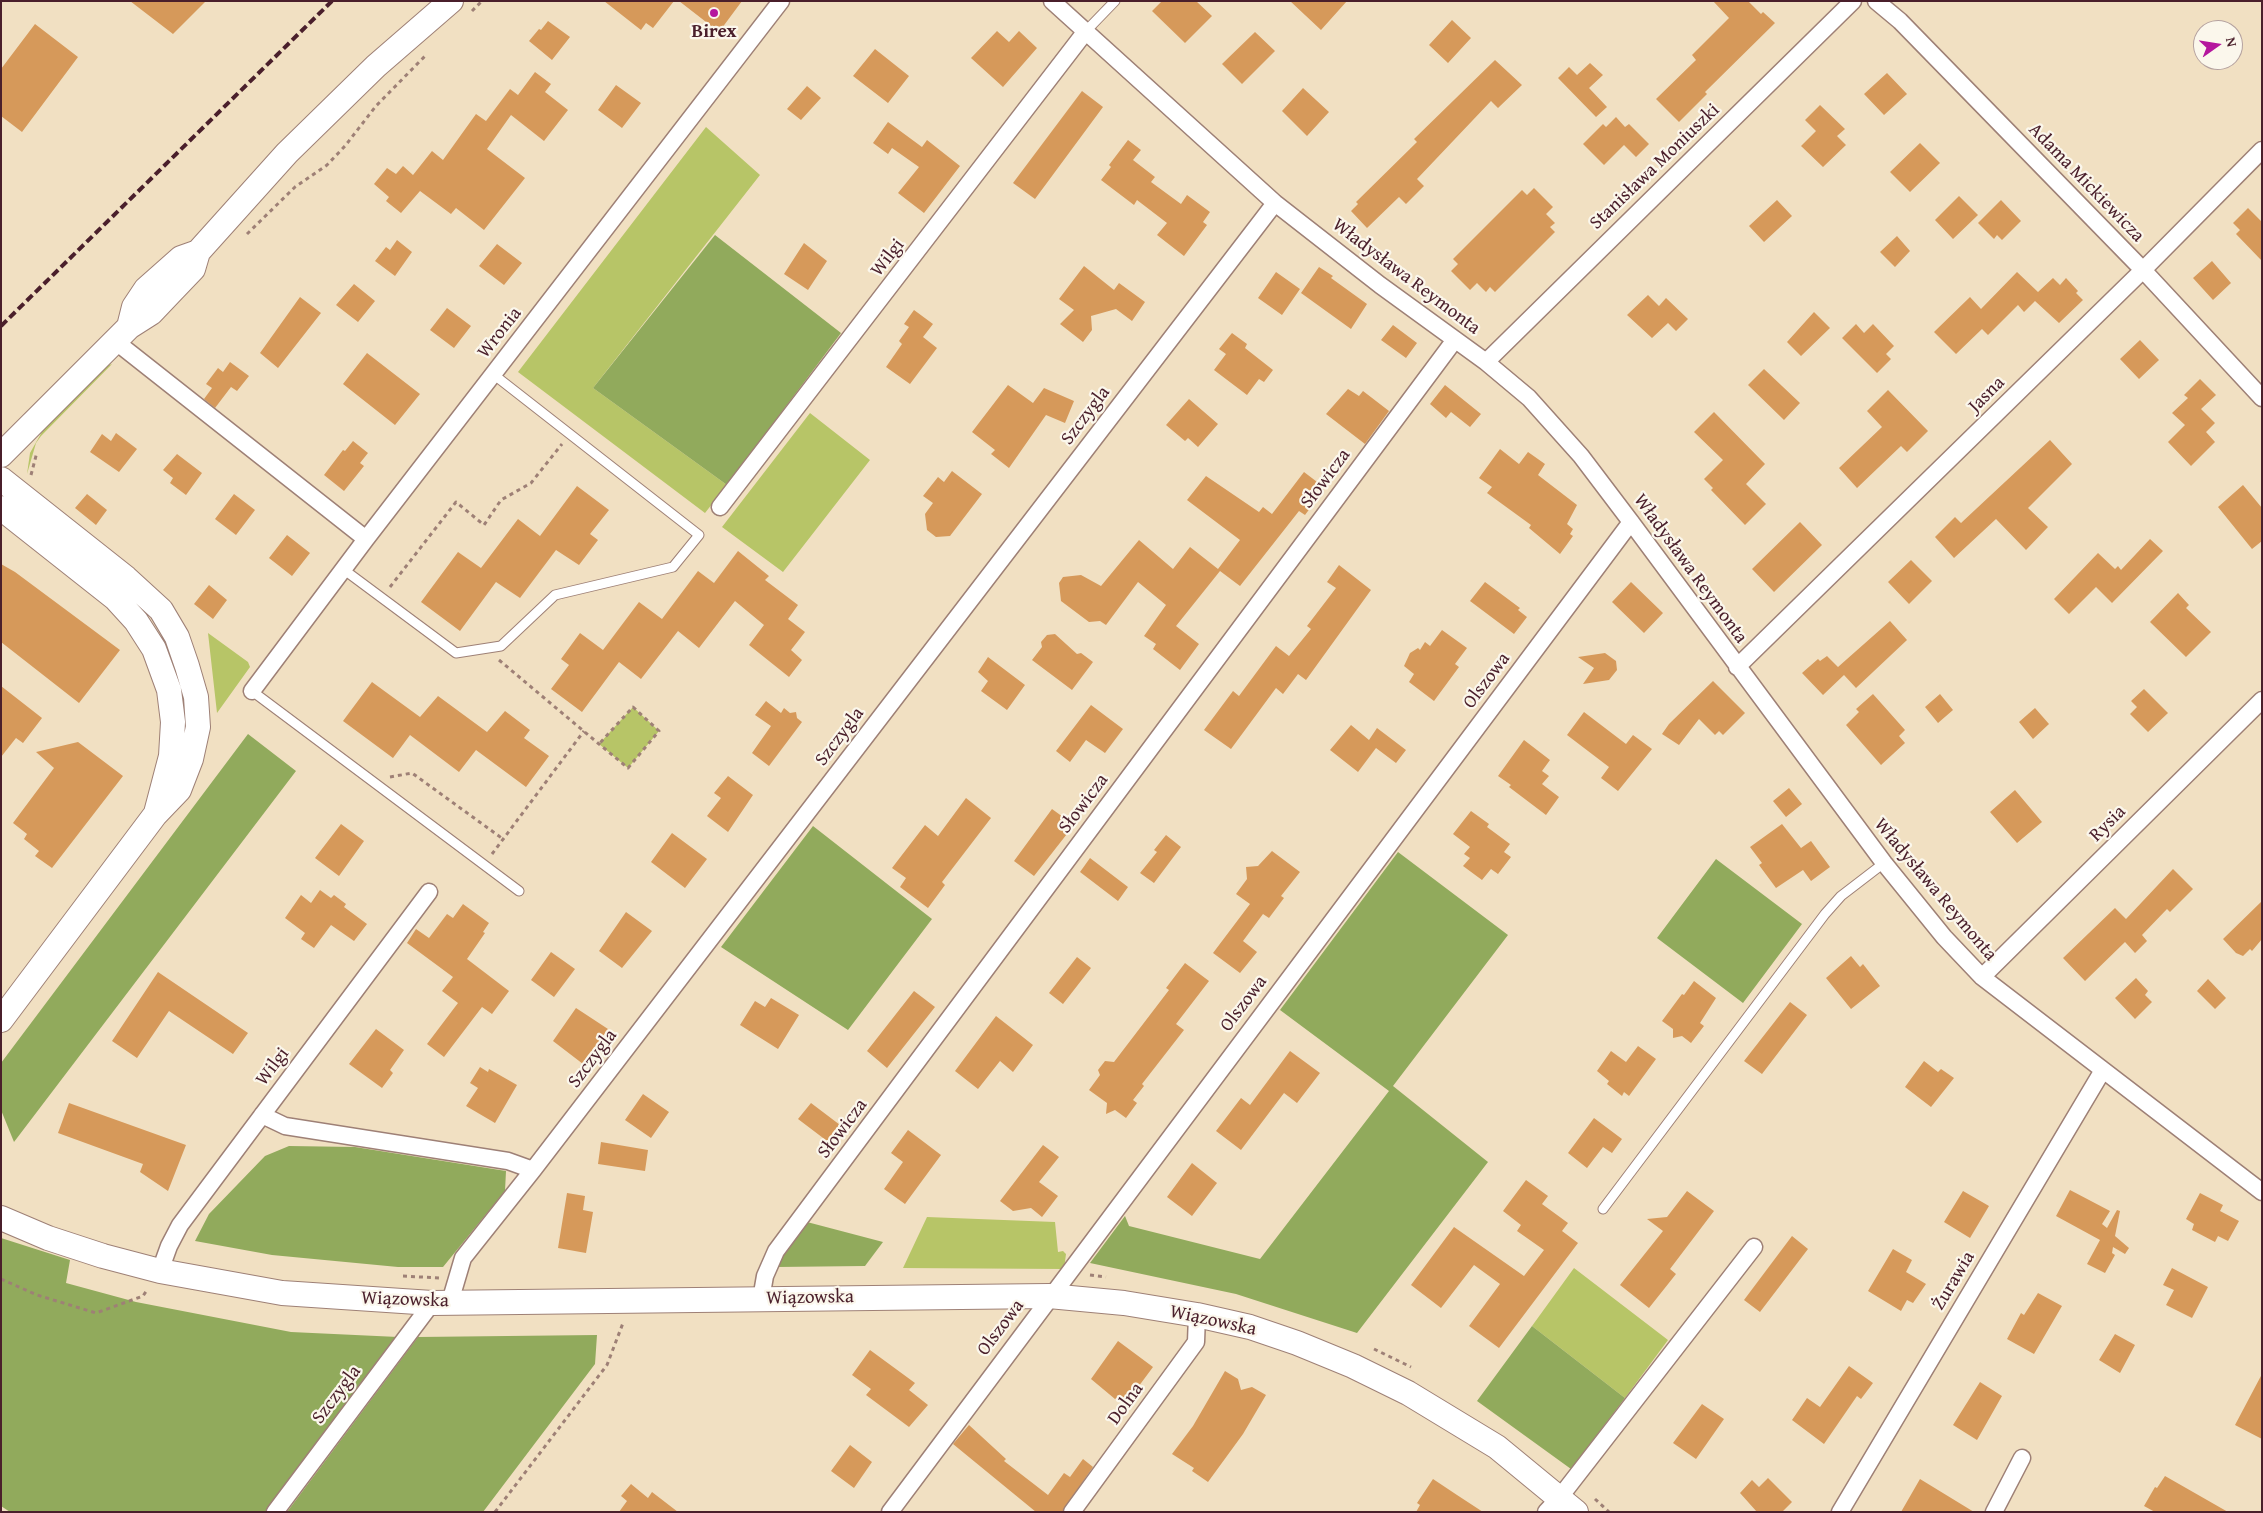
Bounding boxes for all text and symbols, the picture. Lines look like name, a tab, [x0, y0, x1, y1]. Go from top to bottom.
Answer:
marker: Birex	[708, 7, 720, 19]
north arrow	[2193, 20, 2243, 70]
place label: Birex	[691, 21, 737, 43]
text: N	[2221, 35, 2242, 49]
street label: Stanisława Moniuszki	[1585, 99, 1725, 235]
street label: Adama Mickiewicza	[2023, 119, 2149, 247]
street label: Władysława Reymonta	[1328, 214, 1484, 340]
street label: Wilgi	[866, 235, 910, 281]
street label: Wronia	[473, 303, 527, 363]
street label: Jasna	[1964, 372, 2010, 418]
street label: Szczygla	[1057, 382, 1115, 450]
street label: Słowicza	[1296, 445, 1356, 513]
street label: Władysława Reymonta	[1628, 490, 1752, 648]
street label: Olszowa	[1459, 648, 1515, 714]
street label: Szczygla	[811, 703, 869, 771]
street label: Słowicza	[1054, 770, 1114, 838]
street label: Rysia	[2085, 801, 2131, 847]
street label: Władysława Reymonta	[1869, 814, 2001, 966]
street label: Olszowa	[1216, 971, 1272, 1037]
street label: Szczygla	[564, 1025, 622, 1093]
street label: Wilgi	[251, 1044, 295, 1090]
street label: Słowicza	[813, 1095, 873, 1163]
street label: Żurawia	[1928, 1247, 1980, 1315]
street label: Wiązowska	[766, 1286, 854, 1310]
street label: Wiązowska	[361, 1287, 449, 1313]
street label: Olszowa	[973, 1295, 1029, 1361]
street label: Wiązowska	[1168, 1301, 1258, 1341]
street label: Szczygla	[308, 1361, 366, 1429]
street label: Dolna	[1103, 1379, 1149, 1429]

